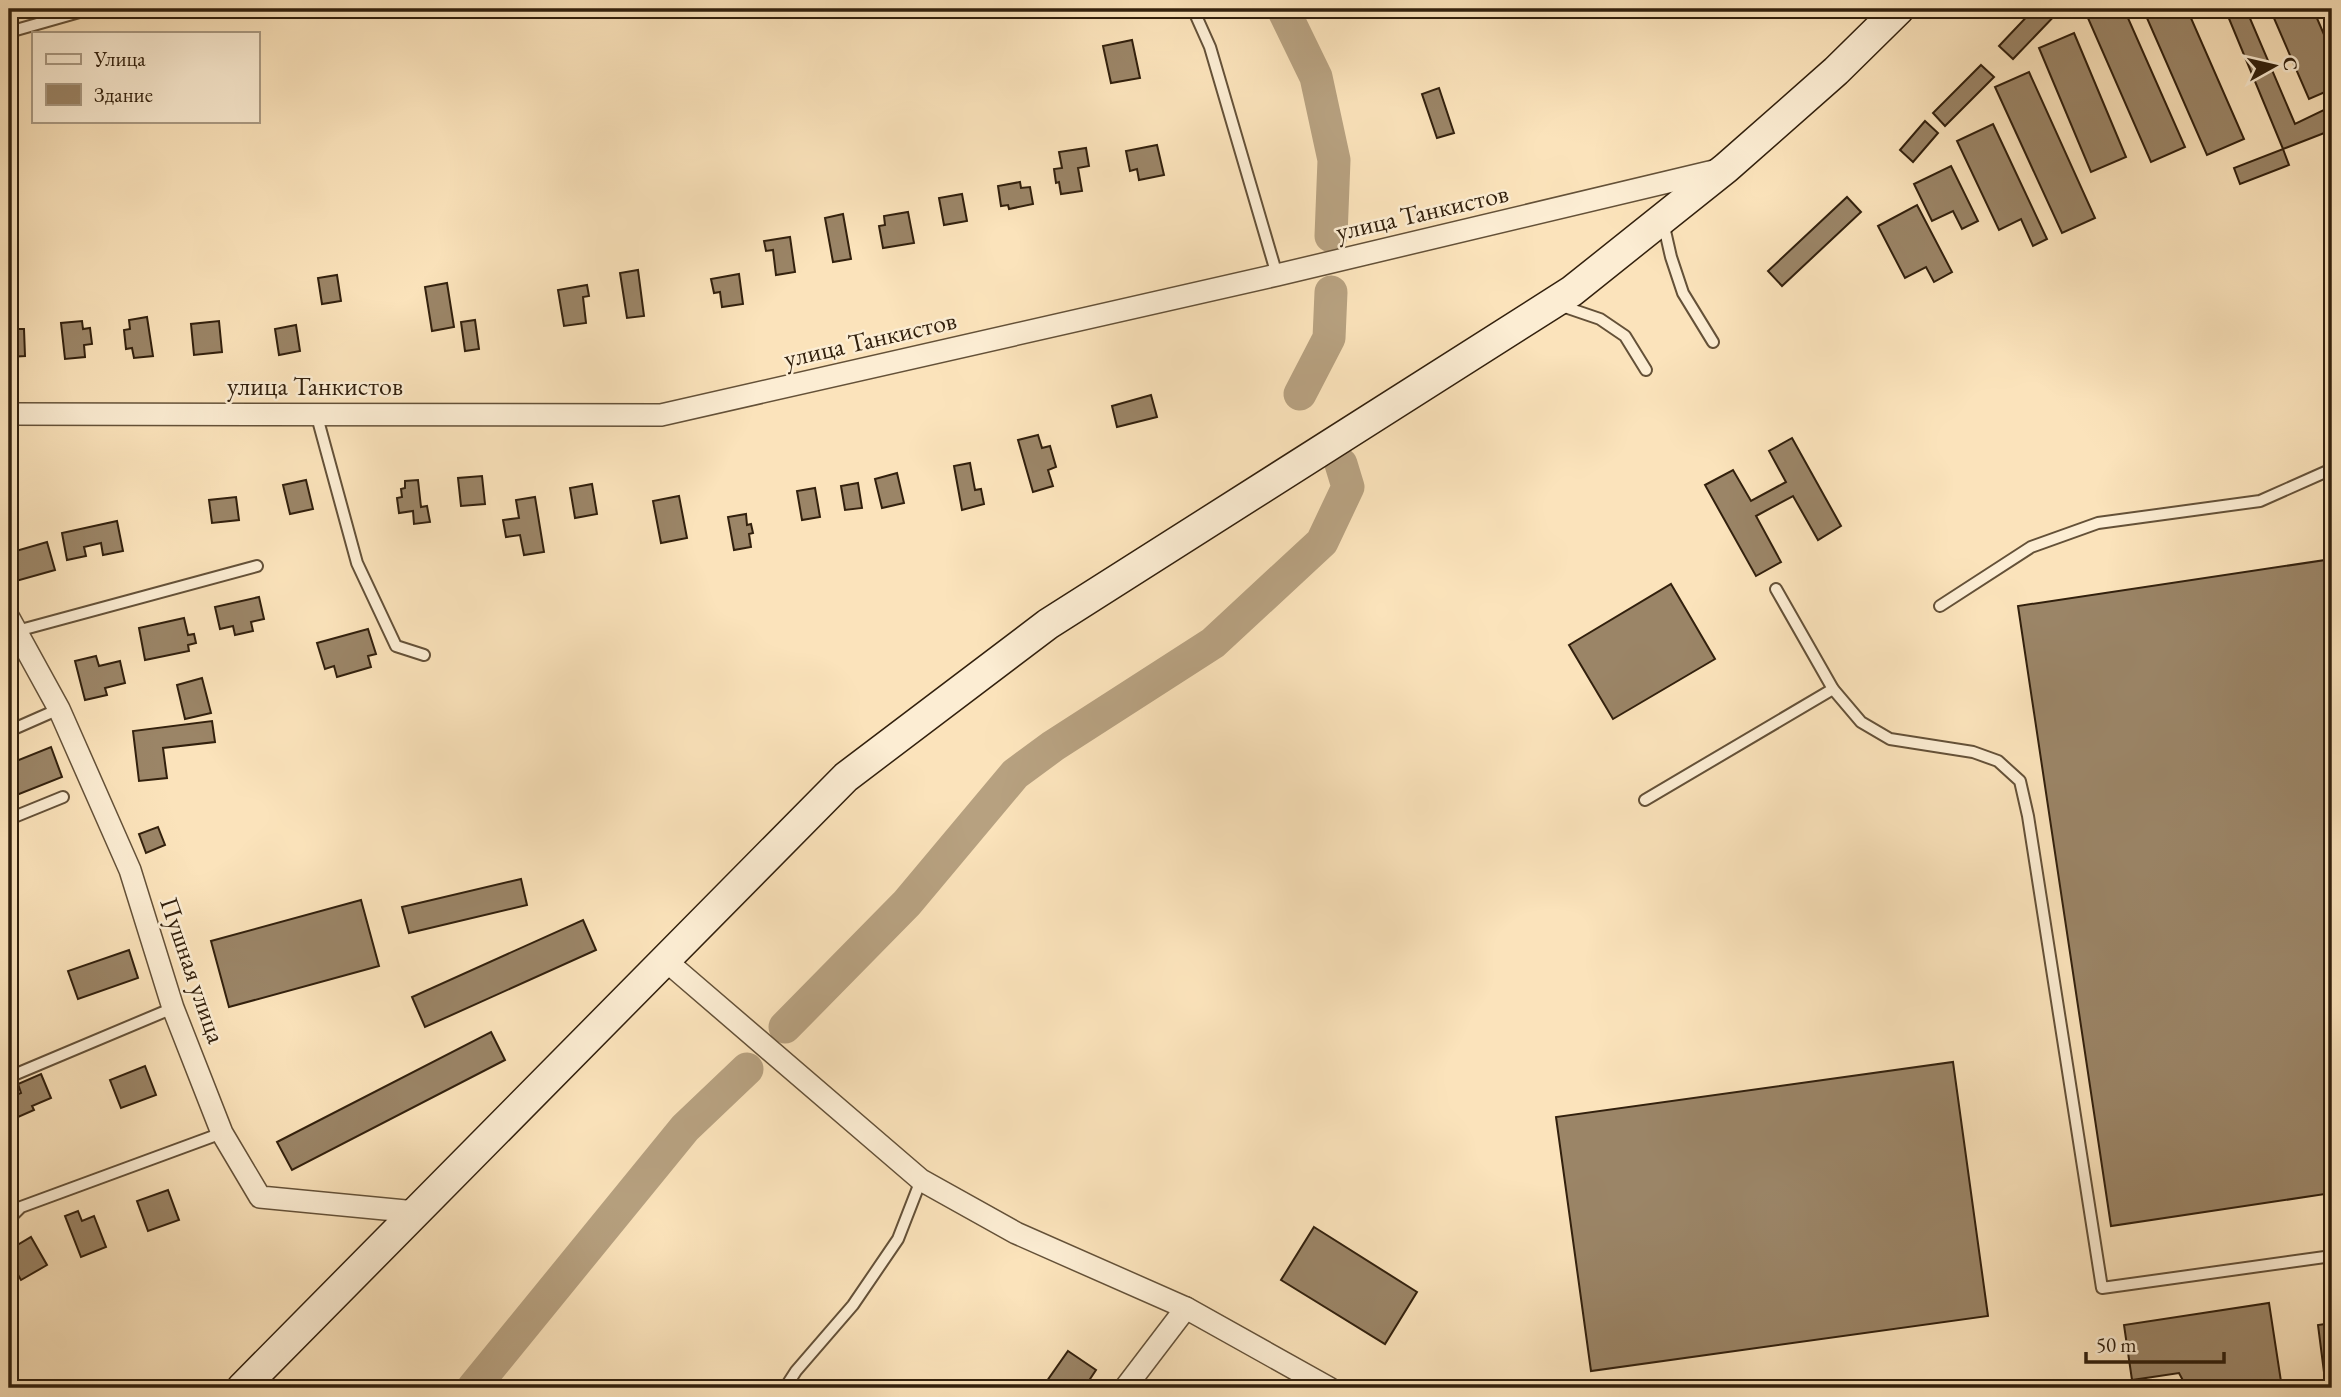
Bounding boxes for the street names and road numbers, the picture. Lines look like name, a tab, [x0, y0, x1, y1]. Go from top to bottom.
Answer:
street label: улица Танкистов	[1333, 176, 1511, 248]
street label: улица Танкистов	[781, 303, 959, 375]
street label: улица Танкистов	[227, 369, 403, 403]
street label: Пушная улица	[152, 892, 234, 1048]

